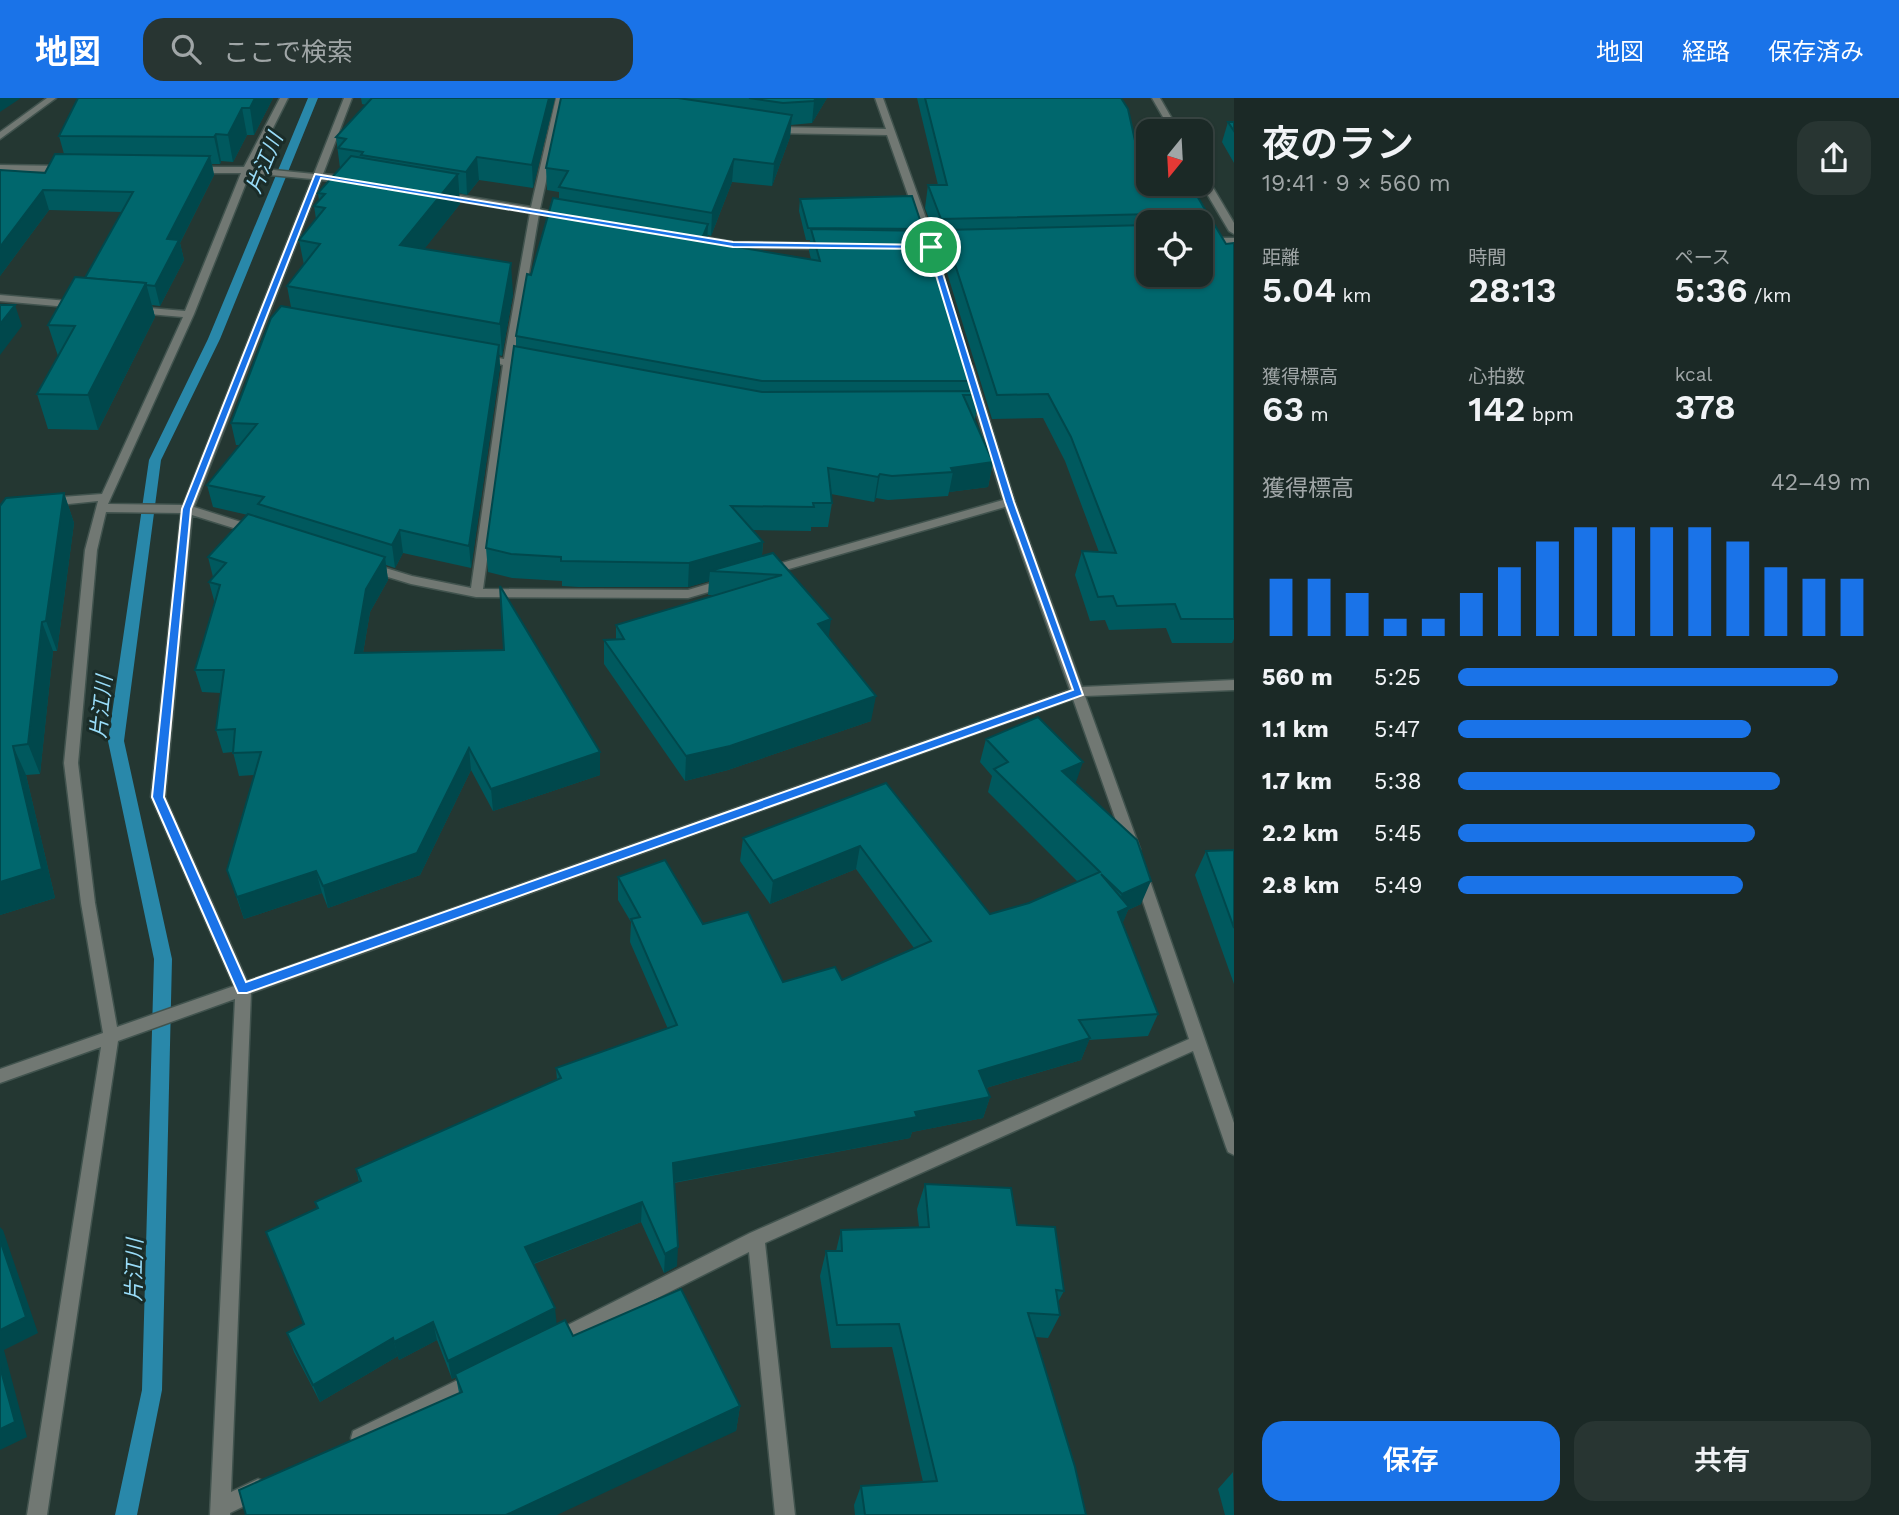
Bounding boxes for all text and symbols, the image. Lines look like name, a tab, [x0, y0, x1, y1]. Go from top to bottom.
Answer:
search box	[143, 18, 633, 81]
icon: search	[167, 30, 205, 68]
text: 地図	[35, 32, 101, 71]
text: ここで検索	[223, 37, 353, 67]
text: 地図	[1596, 38, 1644, 66]
text: 経路	[1682, 38, 1730, 66]
text: 保存済み	[1768, 38, 1864, 66]
north arrow	[1136, 119, 1213, 196]
map controls	[1136, 119, 1213, 287]
button: share	[1797, 121, 1871, 195]
text: 夜のラン	[1262, 122, 1414, 166]
water label: 片江川	[241, 127, 288, 197]
text: 19:41 · 9 × 560 m	[1262, 170, 1451, 197]
button: locate	[1136, 210, 1213, 287]
pin	[901, 217, 961, 277]
icon: arrive	[912, 228, 950, 266]
text: 距離	[1262, 246, 1300, 269]
text: 時間	[1468, 246, 1506, 269]
text: ペース	[1675, 246, 1731, 269]
text: 5.04	[1262, 269, 1336, 311]
text: 28:13	[1468, 269, 1557, 311]
text: 5:36	[1675, 269, 1748, 311]
text: km	[1336, 284, 1371, 307]
text: /km	[1748, 284, 1791, 307]
text: kcal	[1675, 363, 1712, 386]
text: 獲得標高	[1262, 365, 1338, 388]
text: 心拍数	[1468, 365, 1525, 388]
text: 378	[1675, 386, 1736, 428]
text: 63	[1262, 388, 1304, 430]
text: 142	[1468, 388, 1525, 430]
text: m	[1304, 403, 1329, 426]
text: bpm	[1525, 403, 1574, 426]
text: 42–49 m	[1771, 469, 1871, 496]
text: 獲得標高	[1262, 475, 1354, 502]
text: 560 m	[1262, 664, 1333, 691]
text: 5:25	[1374, 664, 1421, 691]
water label: 片江川	[85, 672, 117, 740]
text: 1.1 km	[1262, 716, 1329, 743]
text: 5:47	[1374, 716, 1420, 743]
text: 1.7 km	[1262, 768, 1332, 795]
text: 5:38	[1374, 768, 1422, 795]
text: 2.2 km	[1262, 820, 1339, 847]
text: 5:45	[1374, 820, 1422, 847]
text: 2.8 km	[1262, 872, 1339, 899]
text: 5:49	[1374, 872, 1422, 899]
water label: 片江川	[121, 1236, 147, 1302]
button: 保存	[1262, 1421, 1560, 1501]
button: 共有	[1574, 1421, 1871, 1501]

